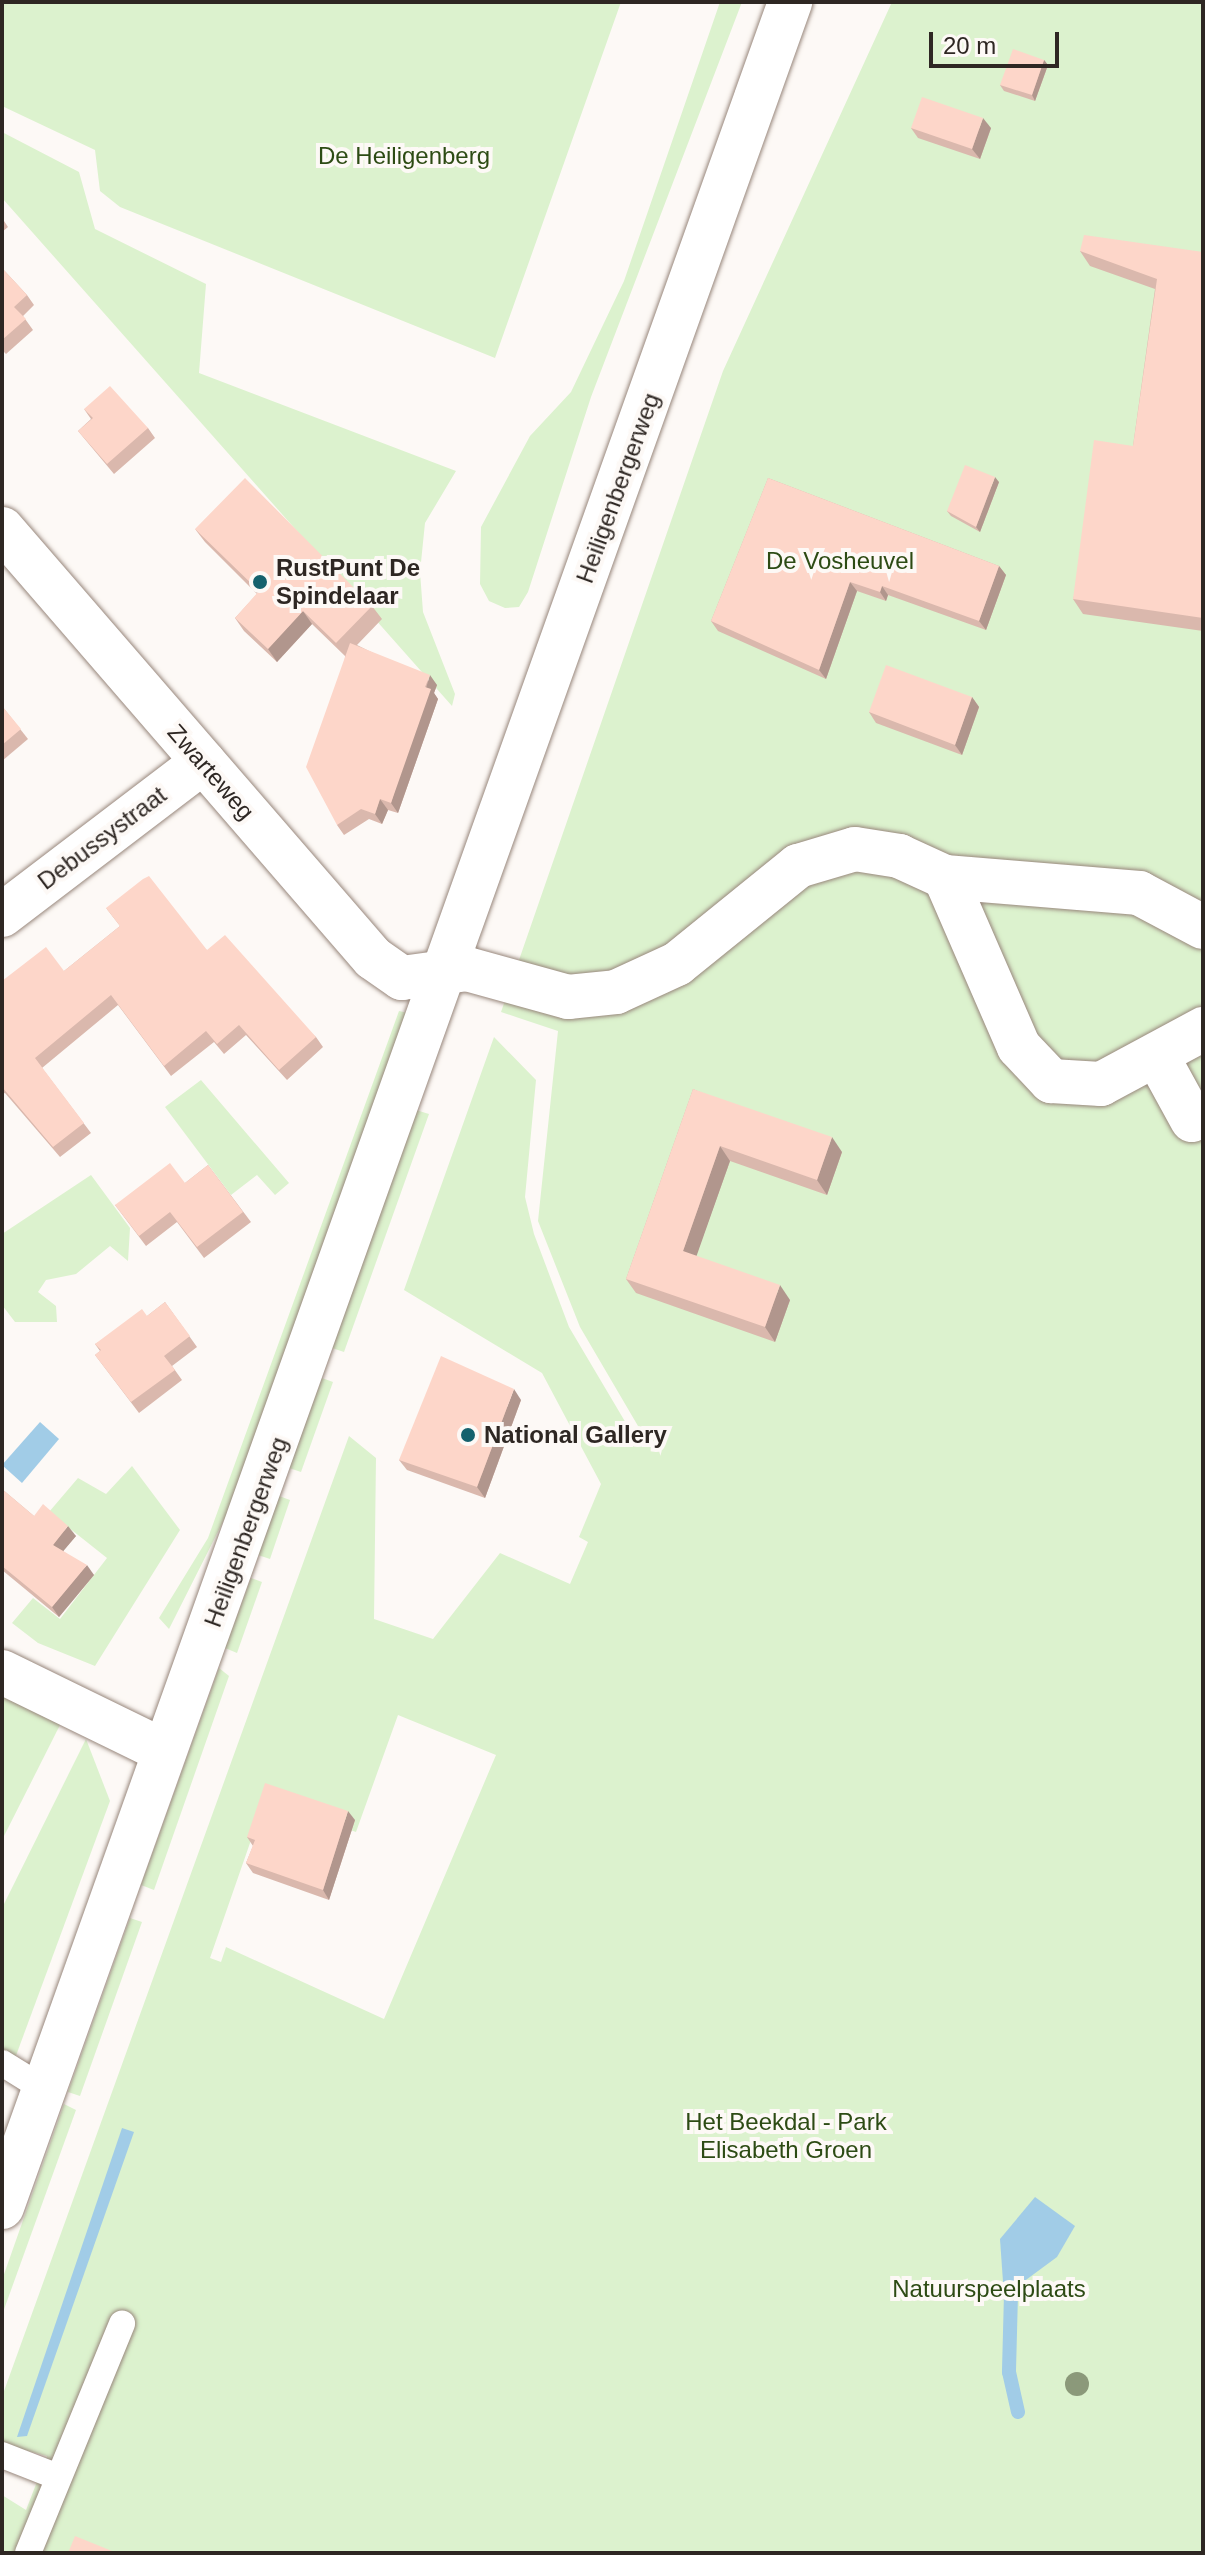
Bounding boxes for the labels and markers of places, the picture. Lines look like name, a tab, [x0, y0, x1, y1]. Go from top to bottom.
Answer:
place label: RustPunt De Spindelaar	[276, 554, 420, 610]
marker: RustPunt De Spindelaar	[251, 573, 269, 591]
place label: National Gallery	[484, 1421, 667, 1449]
marker: National Gallery	[459, 1426, 477, 1444]

